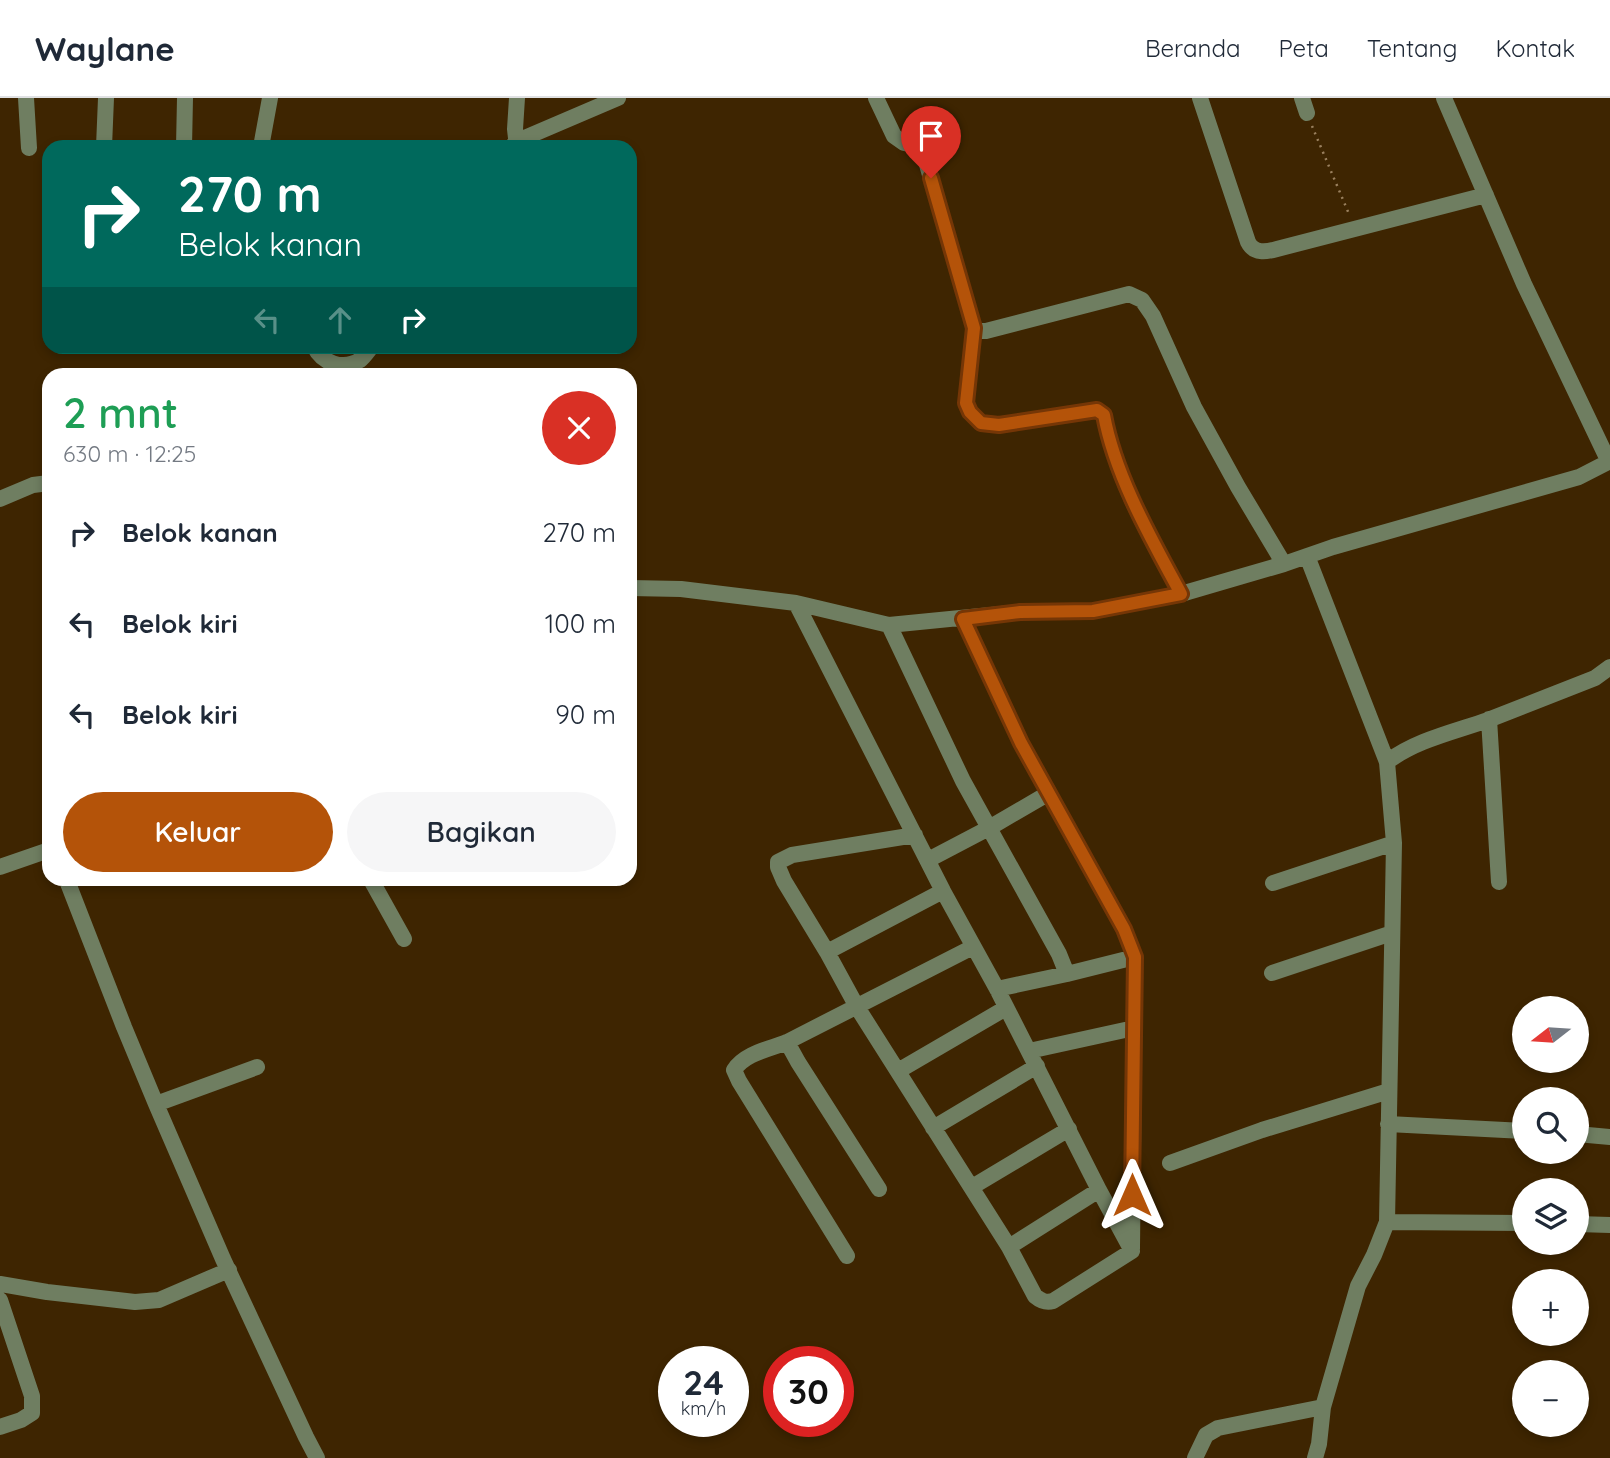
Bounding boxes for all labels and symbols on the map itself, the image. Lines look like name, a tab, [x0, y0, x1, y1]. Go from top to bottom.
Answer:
pin	[901, 106, 961, 178]
north arrow	[1512, 996, 1589, 1073]
position arrow	[1095, 1158, 1169, 1232]
speed limit sign: 30	[763, 1346, 854, 1437]

